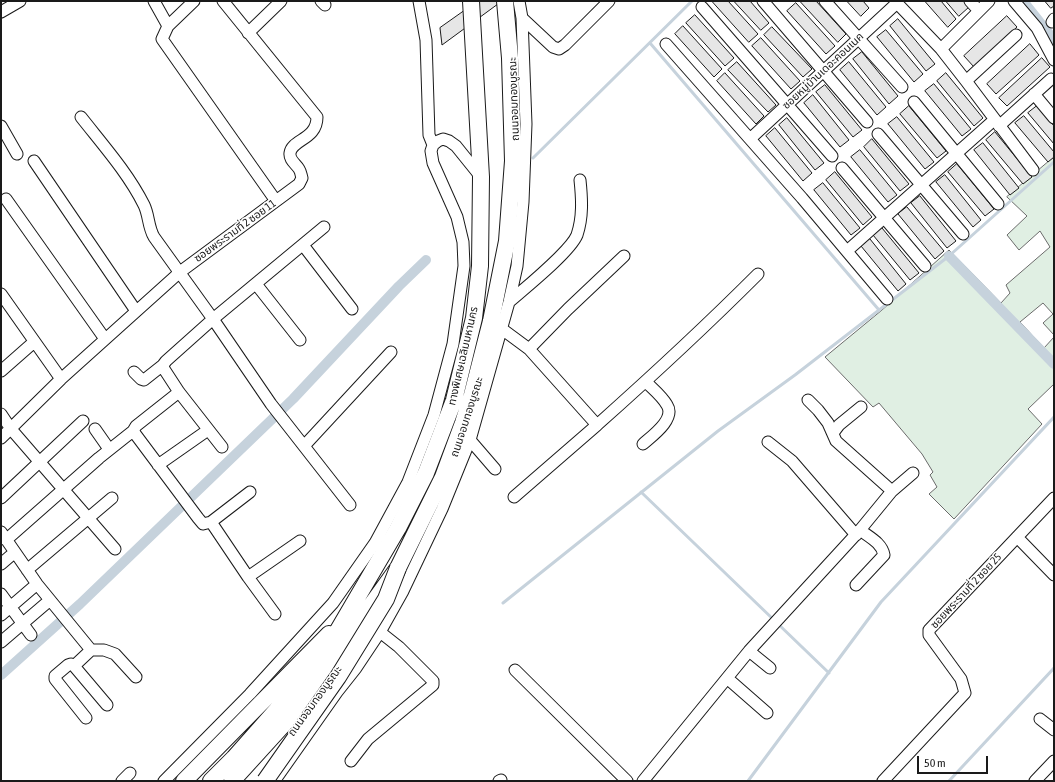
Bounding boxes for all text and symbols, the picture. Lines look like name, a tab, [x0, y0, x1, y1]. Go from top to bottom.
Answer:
street label: ซอยหมู่บ้านเดอะคอนเนค	[780, 30, 866, 112]
street label: ถนนจอมทองบูรณะ	[506, 57, 522, 141]
street label: ซอยพระรามที่ 2 ซอย 11	[191, 197, 279, 265]
street label: ทางพิเศษเฉลิมมหานคร	[445, 305, 481, 407]
street label: ถนนจอมทองบูรณะ	[448, 375, 486, 459]
street label: ซอยพระรามที่ 2 ซอย 25	[928, 551, 1004, 631]
street label: ถนนจอมทองบูรณะ	[285, 663, 345, 739]
scale bar	[919, 748, 990, 774]
text: 50 m	[924, 756, 946, 770]

